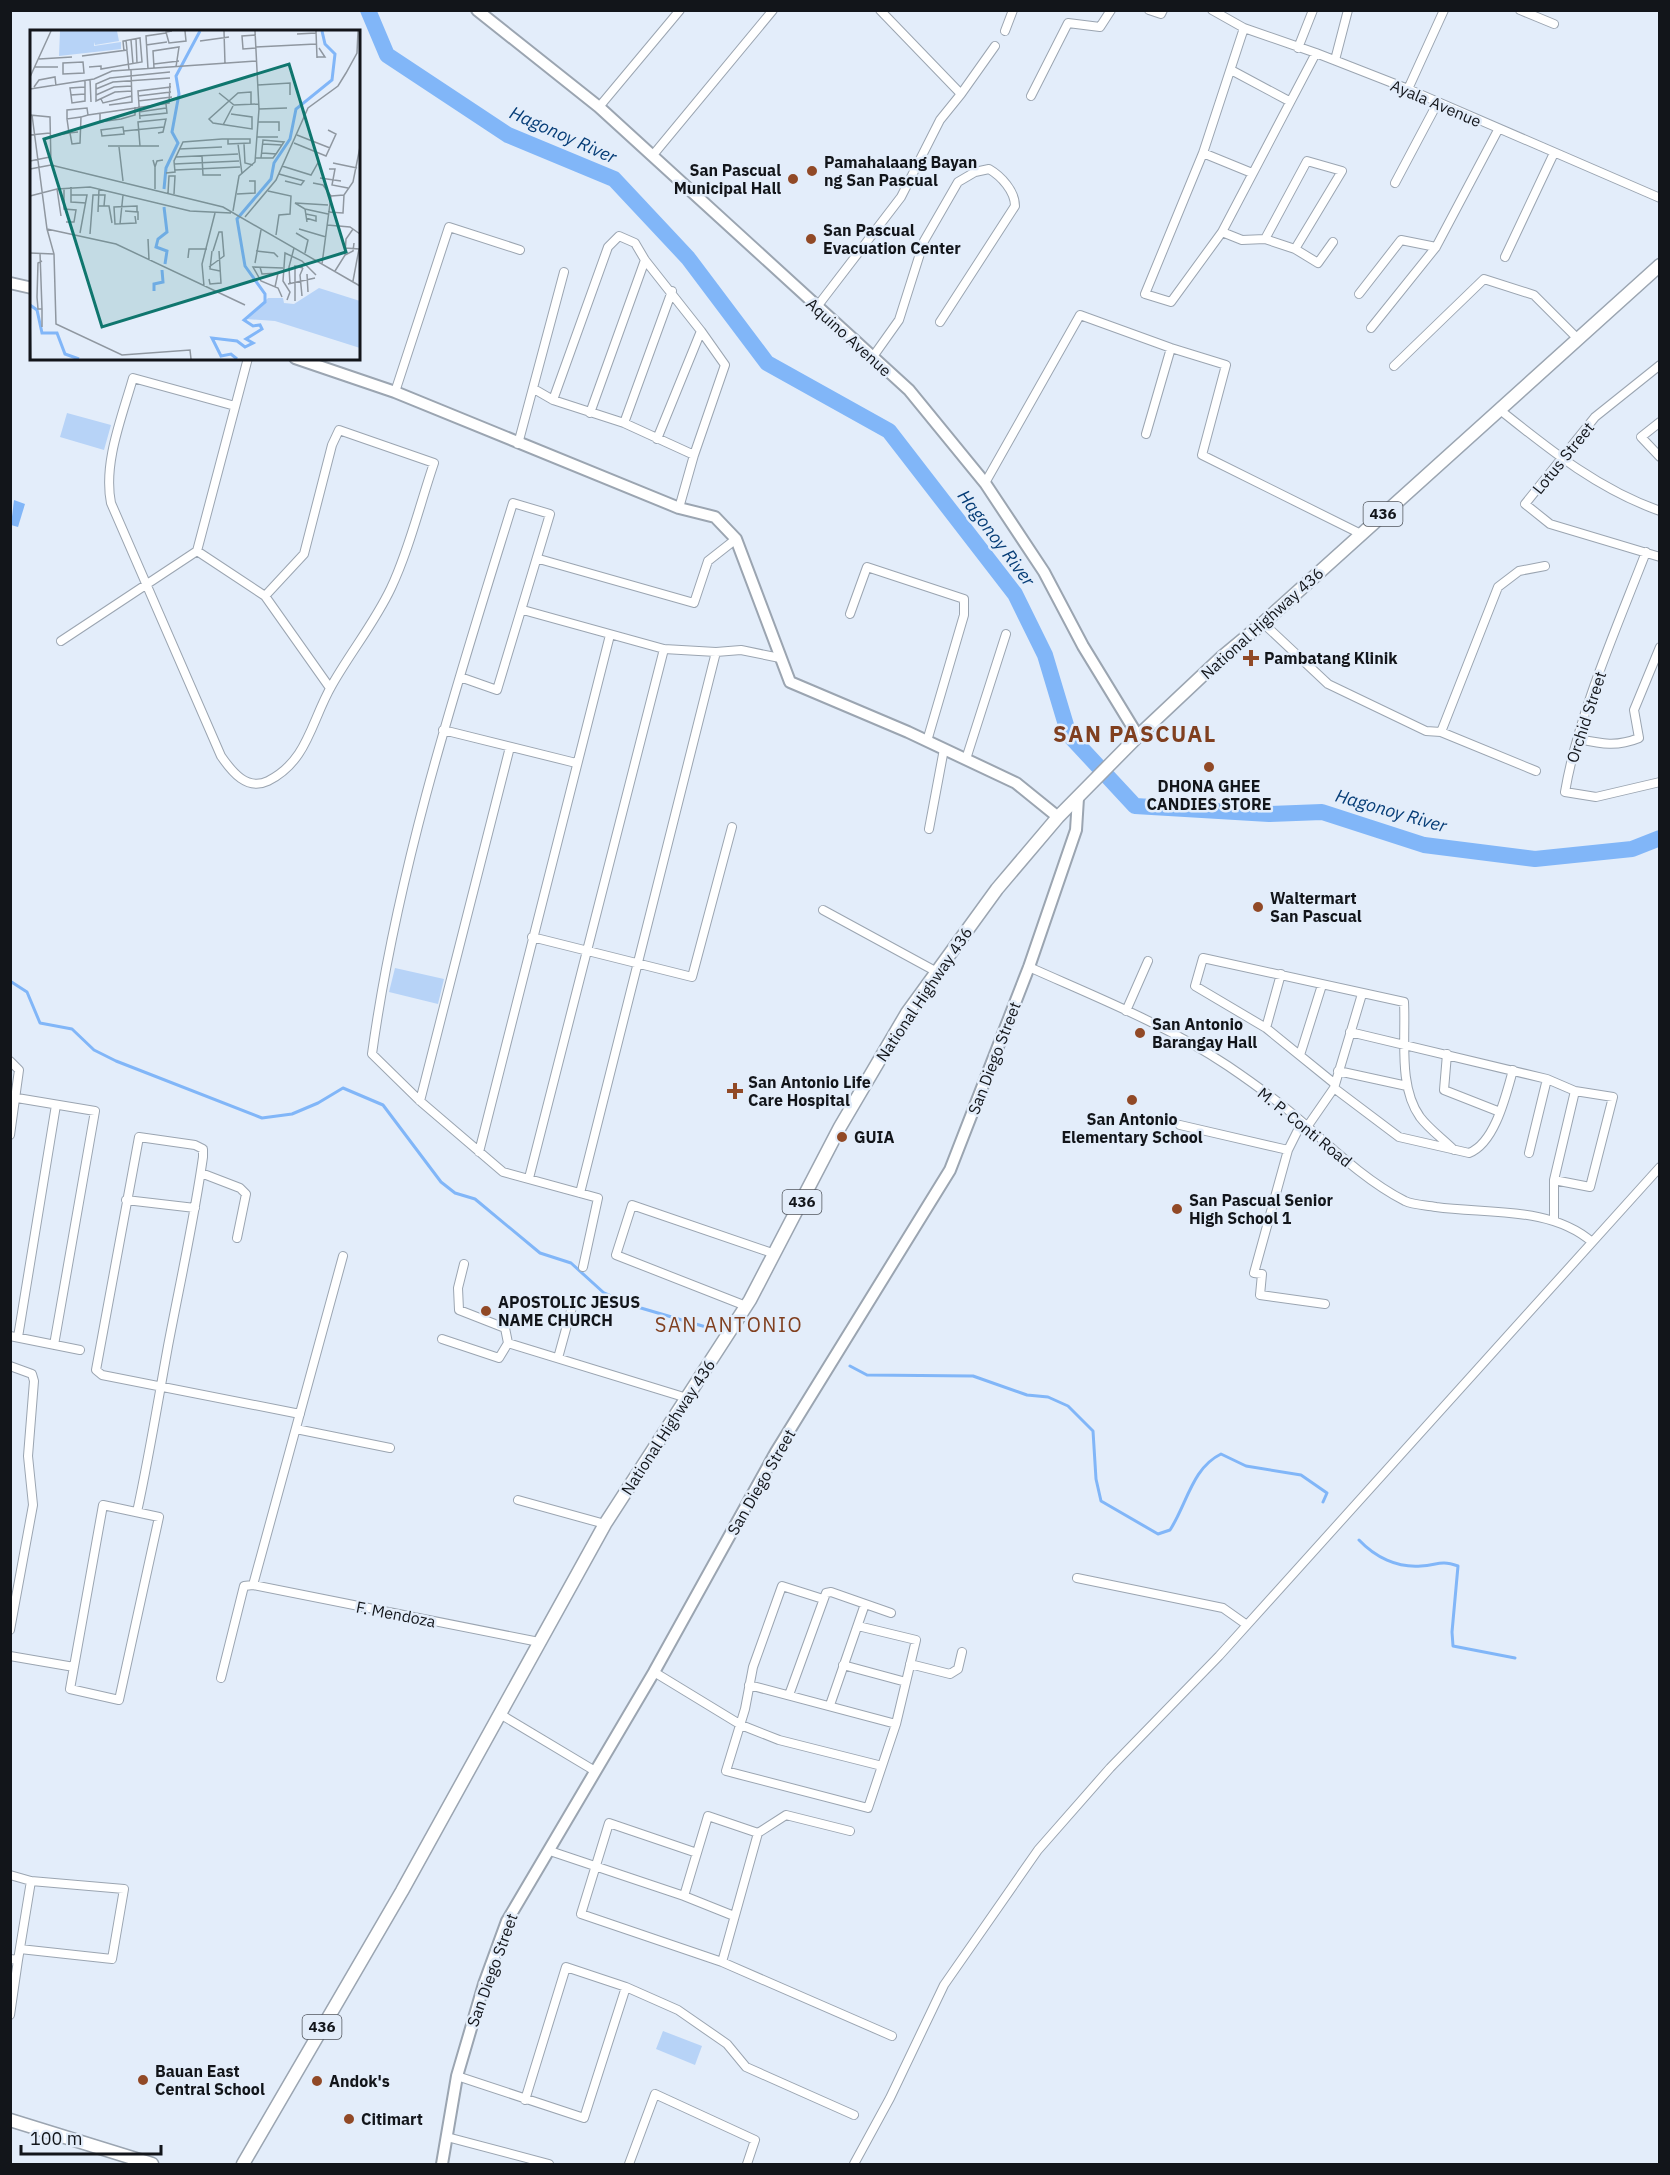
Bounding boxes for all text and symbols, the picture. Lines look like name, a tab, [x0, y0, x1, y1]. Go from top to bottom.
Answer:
inset map	[30, 30, 360, 360]
street label: Ayala Avenue	[1388, 75, 1484, 131]
water label: Hagonoy River	[506, 101, 621, 169]
place label: Pamahalaang Bayan ng San Pascual	[824, 152, 977, 190]
place label: San Pascual Municipal Hall	[674, 160, 781, 198]
marker: Pamahalaang Bayan ng San Pascual	[805, 164, 819, 178]
marker: San Pascual Municipal Hall	[786, 172, 800, 186]
place label: San Pascual Evacuation Center	[823, 220, 961, 258]
marker: San Pascual Evacuation Center	[804, 232, 818, 246]
street label: Aquino Avenue	[802, 293, 896, 381]
street label: Lotus Street	[1528, 418, 1598, 498]
water label: Hagonoy River	[953, 485, 1040, 591]
road number: 436	[1364, 502, 1402, 526]
street label: National Highway 436	[1197, 563, 1327, 683]
place label: Pambatang Klinik	[1264, 648, 1398, 668]
marker: Pambatang Klinik	[1242, 649, 1260, 667]
street label: Orchid Street	[1562, 669, 1610, 765]
district label: SAN PASCUAL	[1053, 719, 1217, 748]
marker: DHONA GHEE CANDIES STORE	[1202, 760, 1216, 774]
place label: DHONA GHEE CANDIES STORE	[1147, 776, 1271, 814]
water label: Hagonoy River	[1333, 784, 1450, 838]
place label: Waltermart San Pascual	[1270, 888, 1362, 926]
marker: Waltermart San Pascual	[1251, 900, 1265, 914]
street label: National Highway 436	[871, 923, 977, 1065]
street label: San Diego Street	[963, 999, 1025, 1117]
place label: San Antonio Barangay Hall	[1152, 1014, 1257, 1052]
marker: San Antonio Barangay Hall	[1133, 1026, 1147, 1040]
place label: San Antonio Life Care Hospital	[748, 1072, 871, 1110]
marker: San Antonio Life Care Hospital	[726, 1082, 744, 1100]
street label: M. P. Conti Road	[1254, 1083, 1356, 1171]
marker: San Antonio Elementary School	[1125, 1093, 1139, 1107]
place label: San Antonio Elementary School	[1061, 1109, 1203, 1147]
place label: GUIA	[854, 1127, 895, 1147]
marker: GUIA	[835, 1130, 849, 1144]
road number: 436	[782, 1190, 822, 1214]
place label: San Pascual Senior High School 1	[1189, 1190, 1333, 1228]
marker: San Pascual Senior High School 1	[1170, 1202, 1184, 1216]
place label: APOSTOLIC JESUS NAME CHURCH	[498, 1292, 640, 1330]
marker: APOSTOLIC JESUS NAME CHURCH	[479, 1304, 493, 1318]
district label: SAN ANTONIO	[655, 1311, 803, 1338]
street label: National Highway 436	[617, 1355, 719, 1499]
street label: San Diego Street	[723, 1425, 799, 1539]
street label: F. Mendoza	[354, 1596, 438, 1632]
street label: San Diego Street	[462, 1911, 522, 2029]
road number: 436	[302, 2015, 342, 2039]
place label: Bauan East Central School	[155, 2061, 265, 2099]
place label: Andok's	[329, 2071, 390, 2091]
marker: Bauan East Central School	[136, 2073, 150, 2087]
marker: Andok's	[310, 2074, 324, 2088]
place label: Citimart	[361, 2109, 423, 2129]
marker: Citimart	[342, 2112, 356, 2126]
scale bar	[21, 2118, 160, 2156]
text: 100 m	[30, 2127, 82, 2150]

